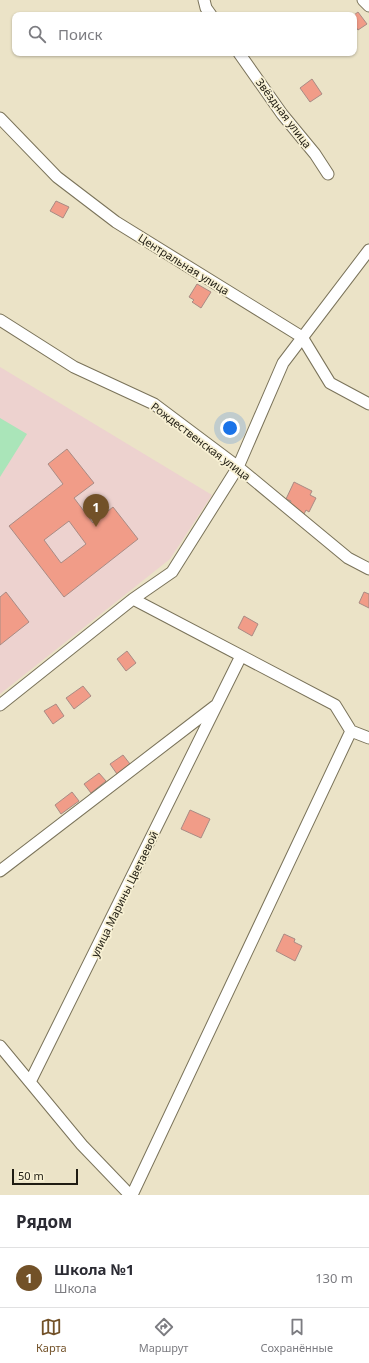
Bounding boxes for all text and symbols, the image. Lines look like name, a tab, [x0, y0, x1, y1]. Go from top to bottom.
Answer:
search box	[12, 12, 357, 56]
icon: search	[26, 23, 48, 45]
text: Поиск	[58, 24, 103, 44]
street label: Звёздная улица	[253, 75, 315, 151]
street label: Центральная улица	[136, 230, 232, 298]
street label: Рождественская улица	[148, 399, 254, 483]
your location	[220, 418, 240, 438]
pin: 1	[83, 494, 109, 527]
street label: улица Марины Цветаевой	[87, 828, 161, 960]
scale bar	[12, 1167, 78, 1186]
text: 50 m	[18, 1168, 44, 1183]
text: Рядом	[16, 1210, 72, 1233]
text: Школа №1	[54, 1259, 134, 1279]
text: 1	[25, 1269, 33, 1287]
text: 130 m	[315, 1269, 353, 1287]
text: Школа	[54, 1279, 97, 1297]
tab: Карта	[36, 1316, 67, 1355]
tab: Маршрут	[139, 1316, 188, 1355]
tab: Сохранённые	[260, 1316, 333, 1355]

